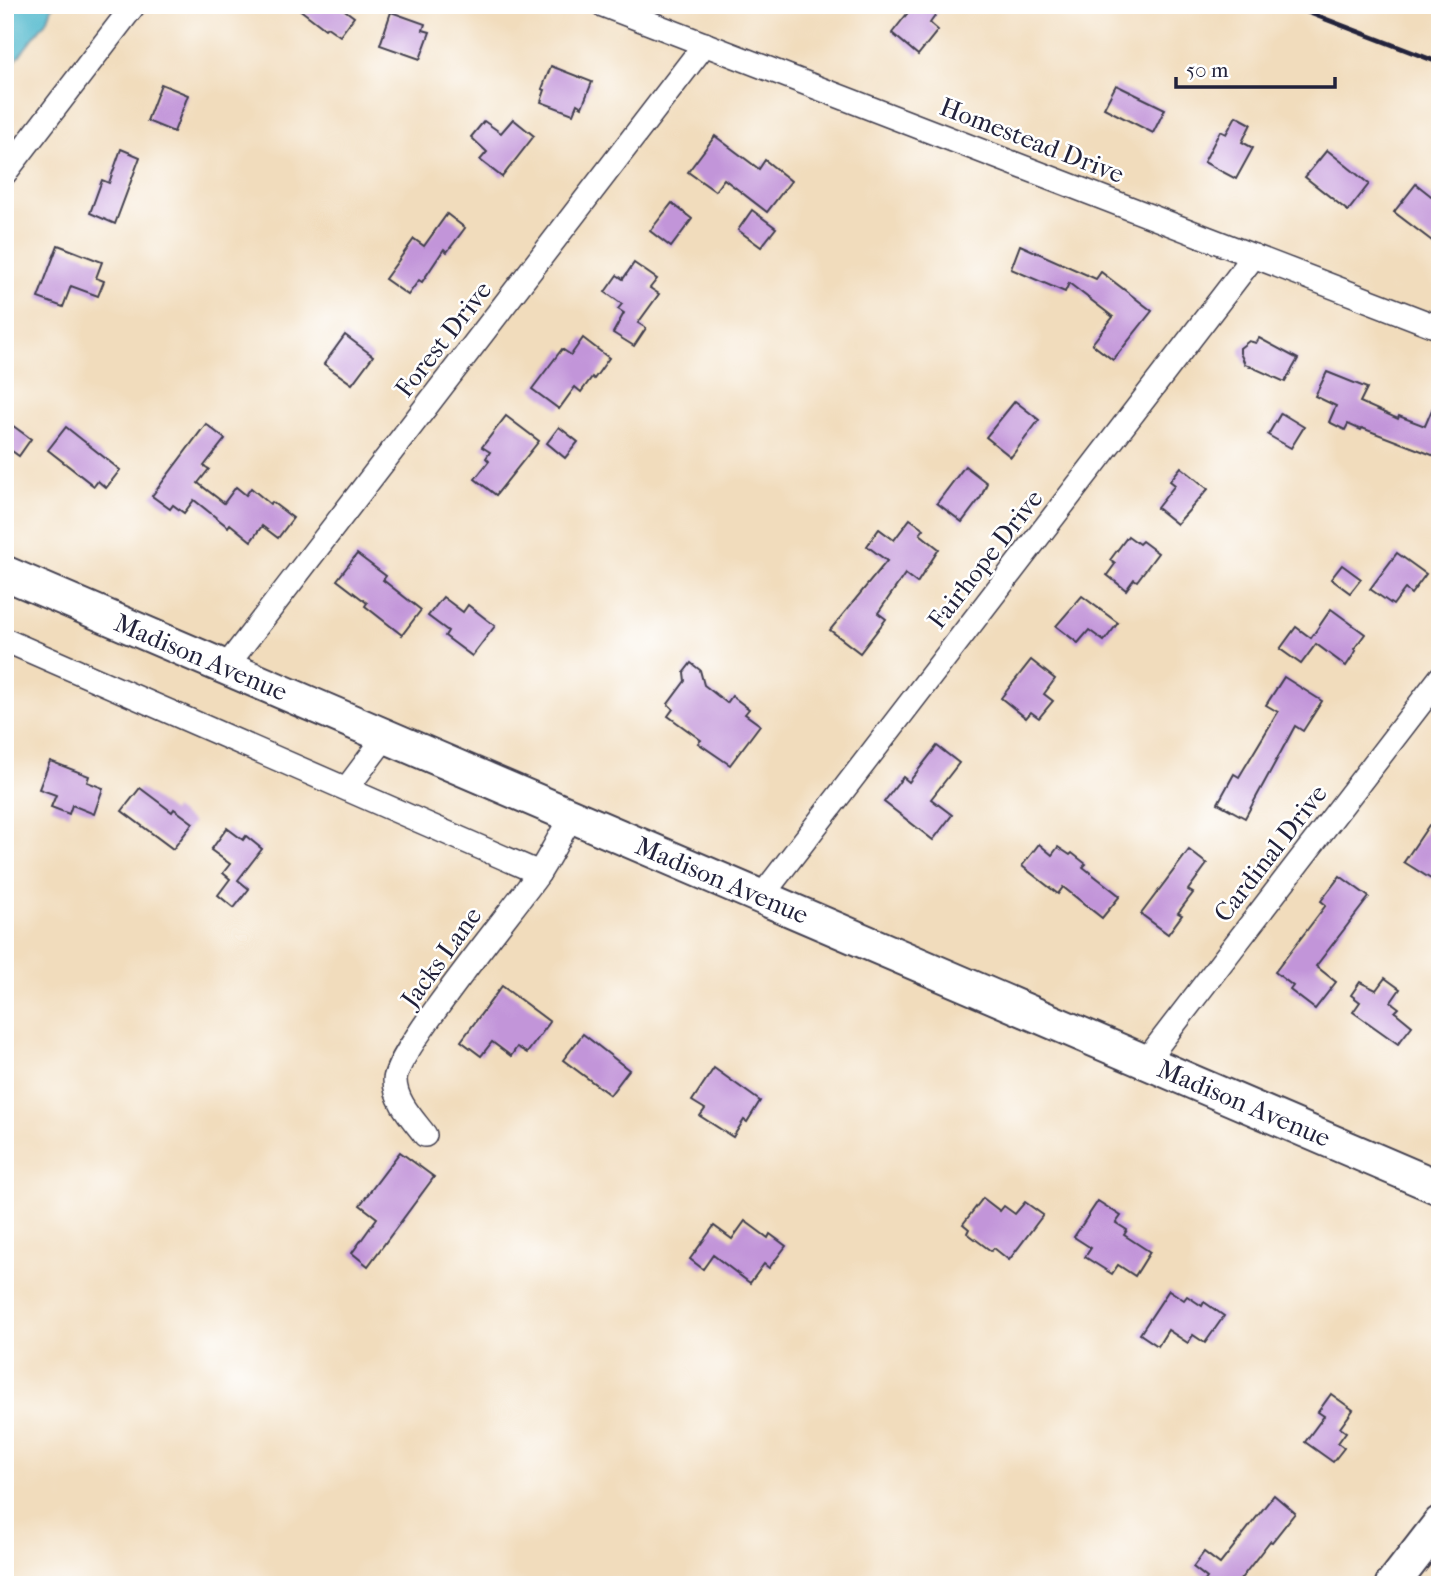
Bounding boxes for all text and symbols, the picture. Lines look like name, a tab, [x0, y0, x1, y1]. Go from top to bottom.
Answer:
scale bar	[1176, 46, 1335, 90]
text: 50 m	[1186, 58, 1229, 82]
street label: Homestead Drive	[935, 91, 1128, 190]
street label: Forest Drive	[389, 275, 498, 403]
street label: Fairhope Drive	[921, 483, 1049, 635]
street label: Madison Avenue	[110, 607, 292, 708]
street label: Cardinal Drive	[1207, 778, 1334, 928]
street label: Madison Avenue	[631, 830, 813, 931]
street label: Jacks Lane	[393, 901, 488, 1015]
street label: Madison Avenue	[1153, 1053, 1335, 1154]

